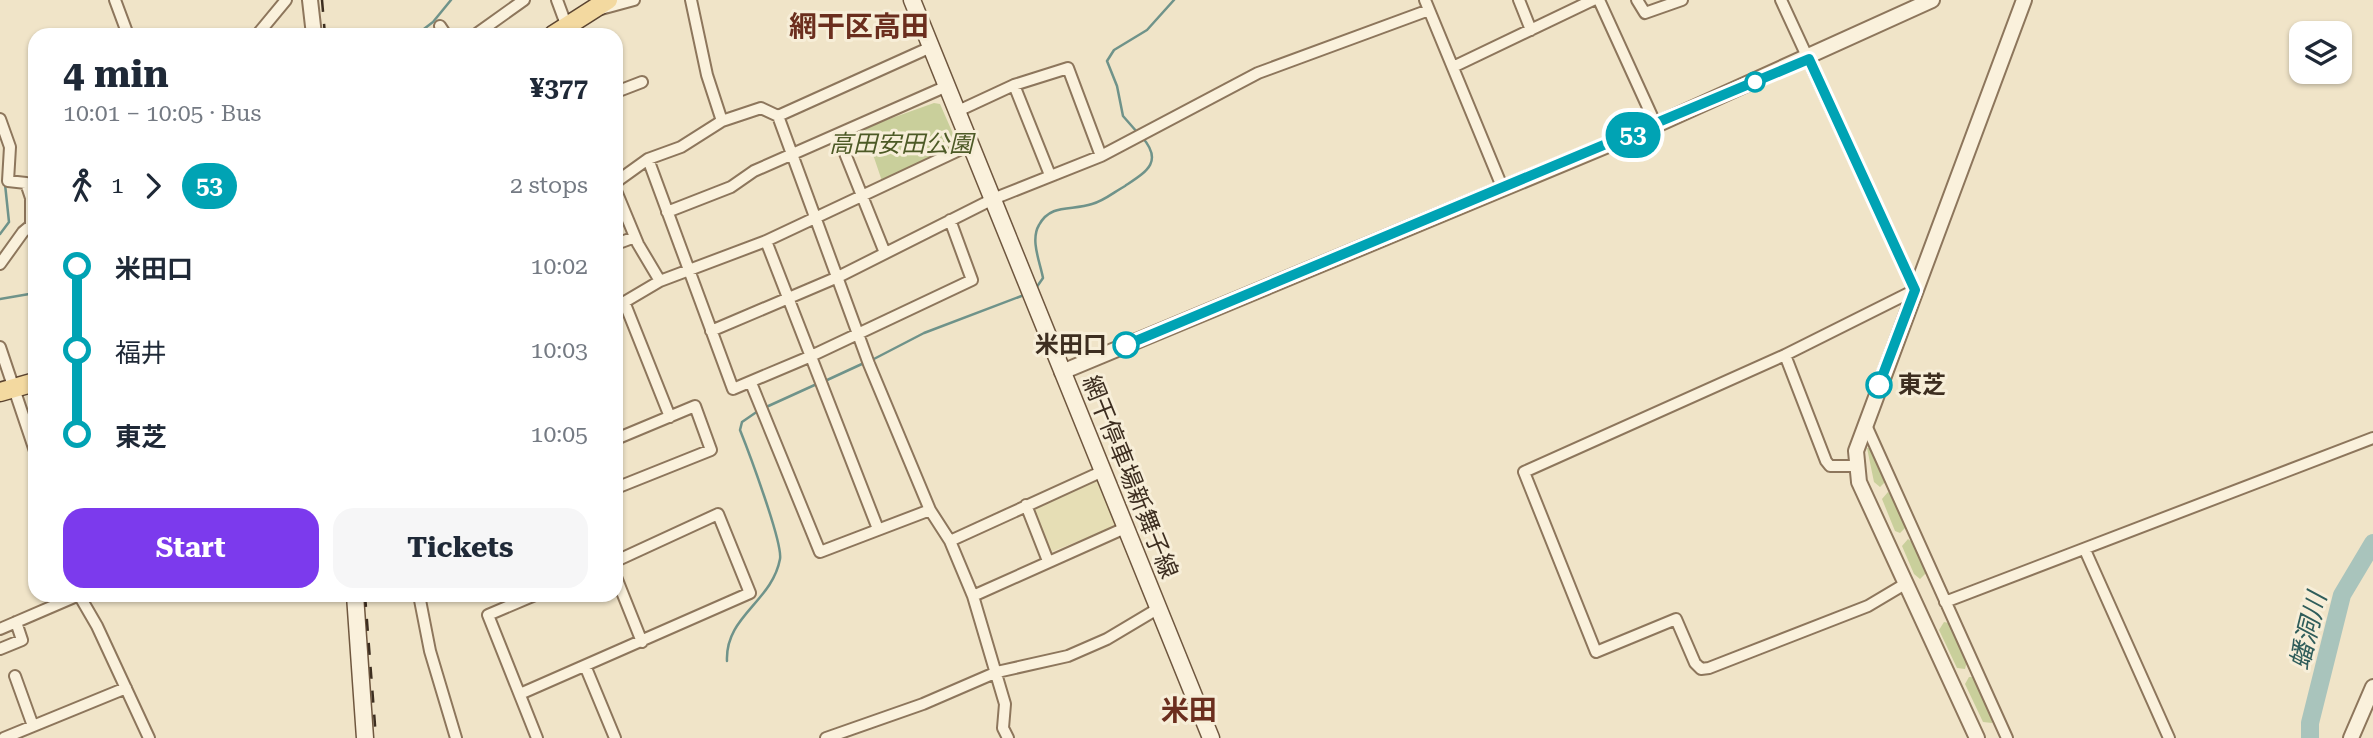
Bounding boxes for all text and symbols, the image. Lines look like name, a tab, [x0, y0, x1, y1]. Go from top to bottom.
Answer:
district label: 網干区高田	[789, 10, 929, 43]
map controls	[2289, 21, 2352, 84]
button: layers	[2289, 21, 2352, 84]
text: 4 min	[63, 52, 169, 96]
unlabelled marker	[1745, 72, 1765, 92]
text: ¥377	[530, 73, 588, 103]
text: 10:01 – 10:05 · Bus	[63, 100, 261, 127]
line badge: 53	[1602, 112, 1664, 158]
text: 53	[1620, 121, 1646, 149]
park label: 高田安田公園	[829, 130, 976, 158]
icon: walk	[63, 167, 101, 205]
icon: forward	[134, 167, 172, 205]
text: 1	[111, 172, 124, 199]
text: 53	[196, 172, 223, 200]
text: 2 stops	[510, 172, 588, 199]
text: 10:02	[531, 253, 588, 280]
text: 米田口	[115, 254, 193, 284]
place label: 米田口	[1035, 331, 1107, 359]
marker: 米田口	[1113, 332, 1139, 358]
text: 10:03	[531, 337, 588, 364]
text: 福井	[115, 338, 167, 368]
place label: 東芝	[1898, 371, 1946, 399]
street label: 網干停車場新舞子線	[1077, 372, 1183, 582]
marker: 東芝	[1866, 372, 1892, 398]
text: 10:05	[531, 421, 588, 448]
text: 東芝	[115, 422, 167, 452]
button: Start	[63, 508, 319, 588]
button: Tickets	[333, 508, 588, 588]
water label: 蟠洞川	[2284, 587, 2333, 672]
district label: 米田	[1161, 694, 1217, 727]

